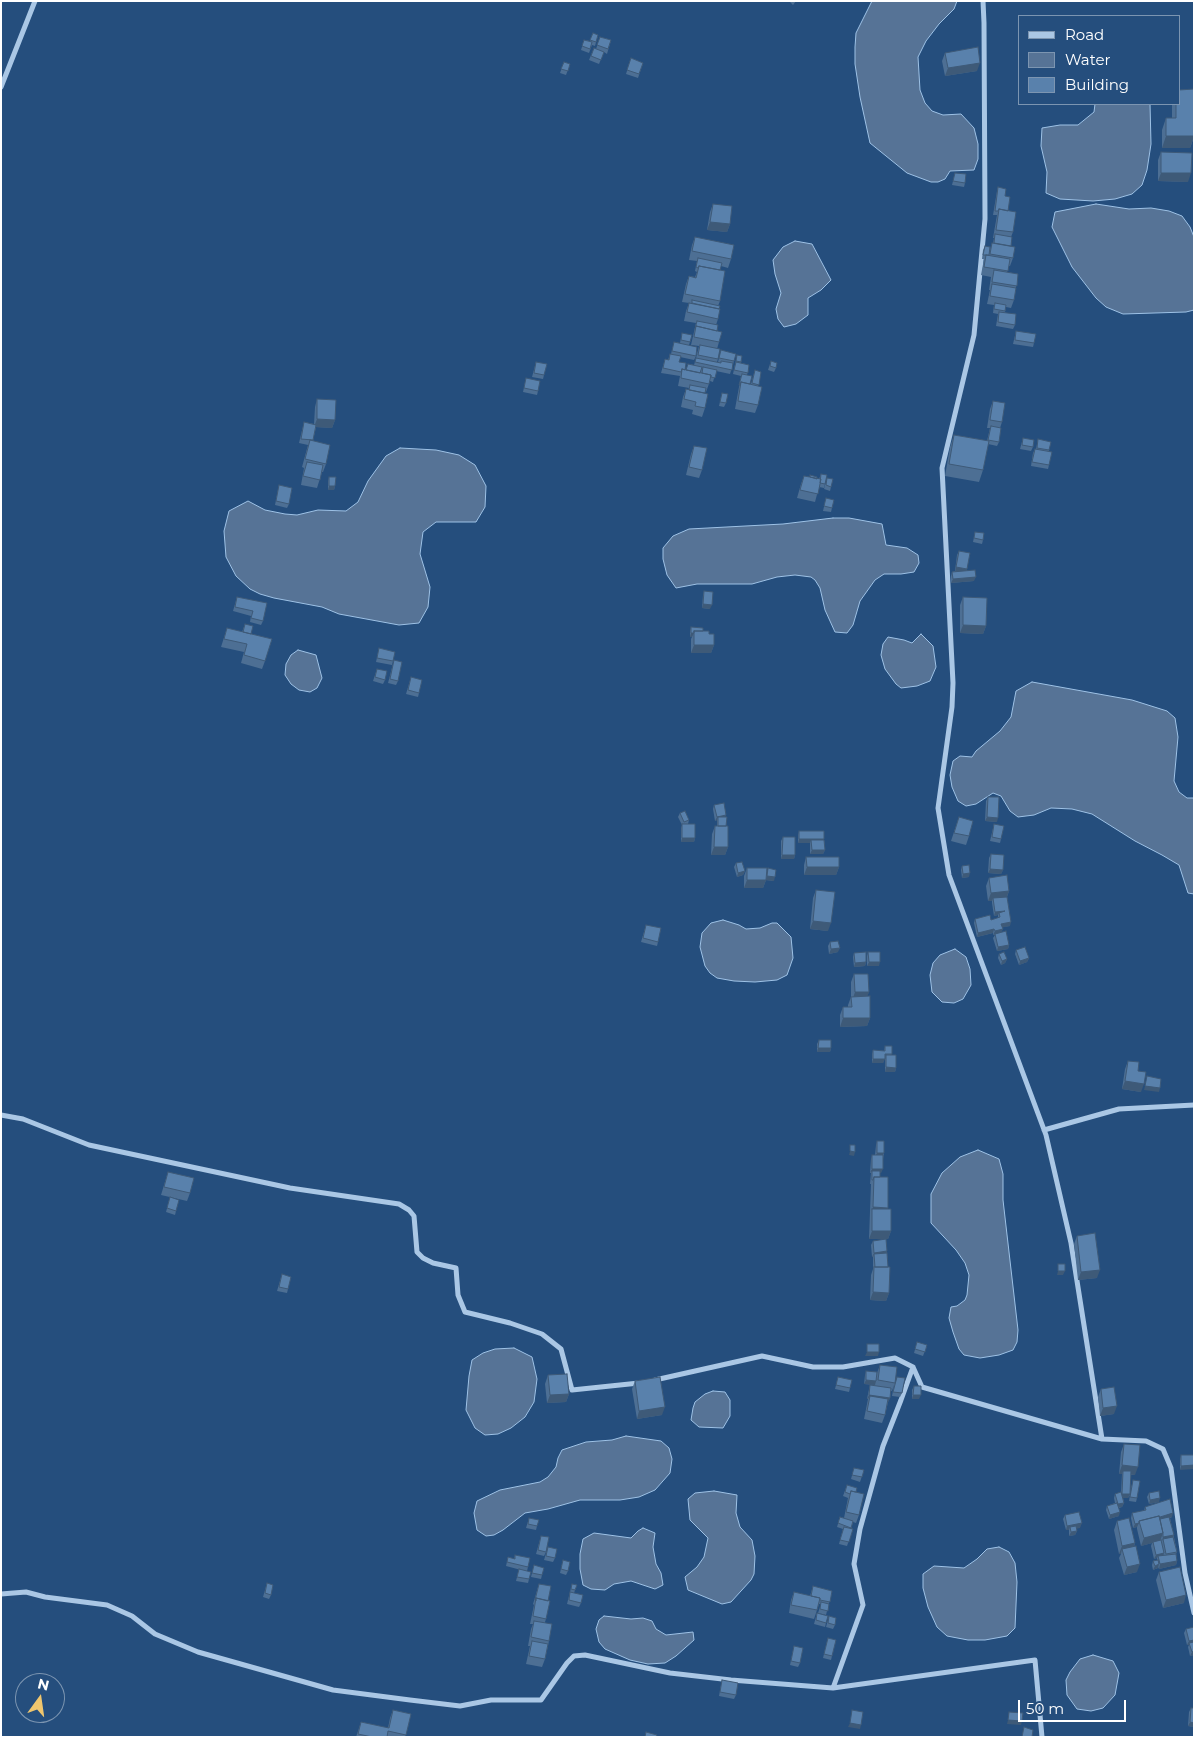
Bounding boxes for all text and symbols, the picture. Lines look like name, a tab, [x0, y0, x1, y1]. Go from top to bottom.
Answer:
legend	[1018, 15, 1180, 105]
text: Road	[1065, 25, 1104, 44]
text: Water	[1065, 50, 1111, 69]
text: Building	[1065, 75, 1129, 94]
north arrow	[15, 1673, 65, 1723]
text: N	[36, 1674, 51, 1695]
scale bar	[1020, 1690, 1128, 1722]
text: 50 m	[1026, 1699, 1064, 1718]

